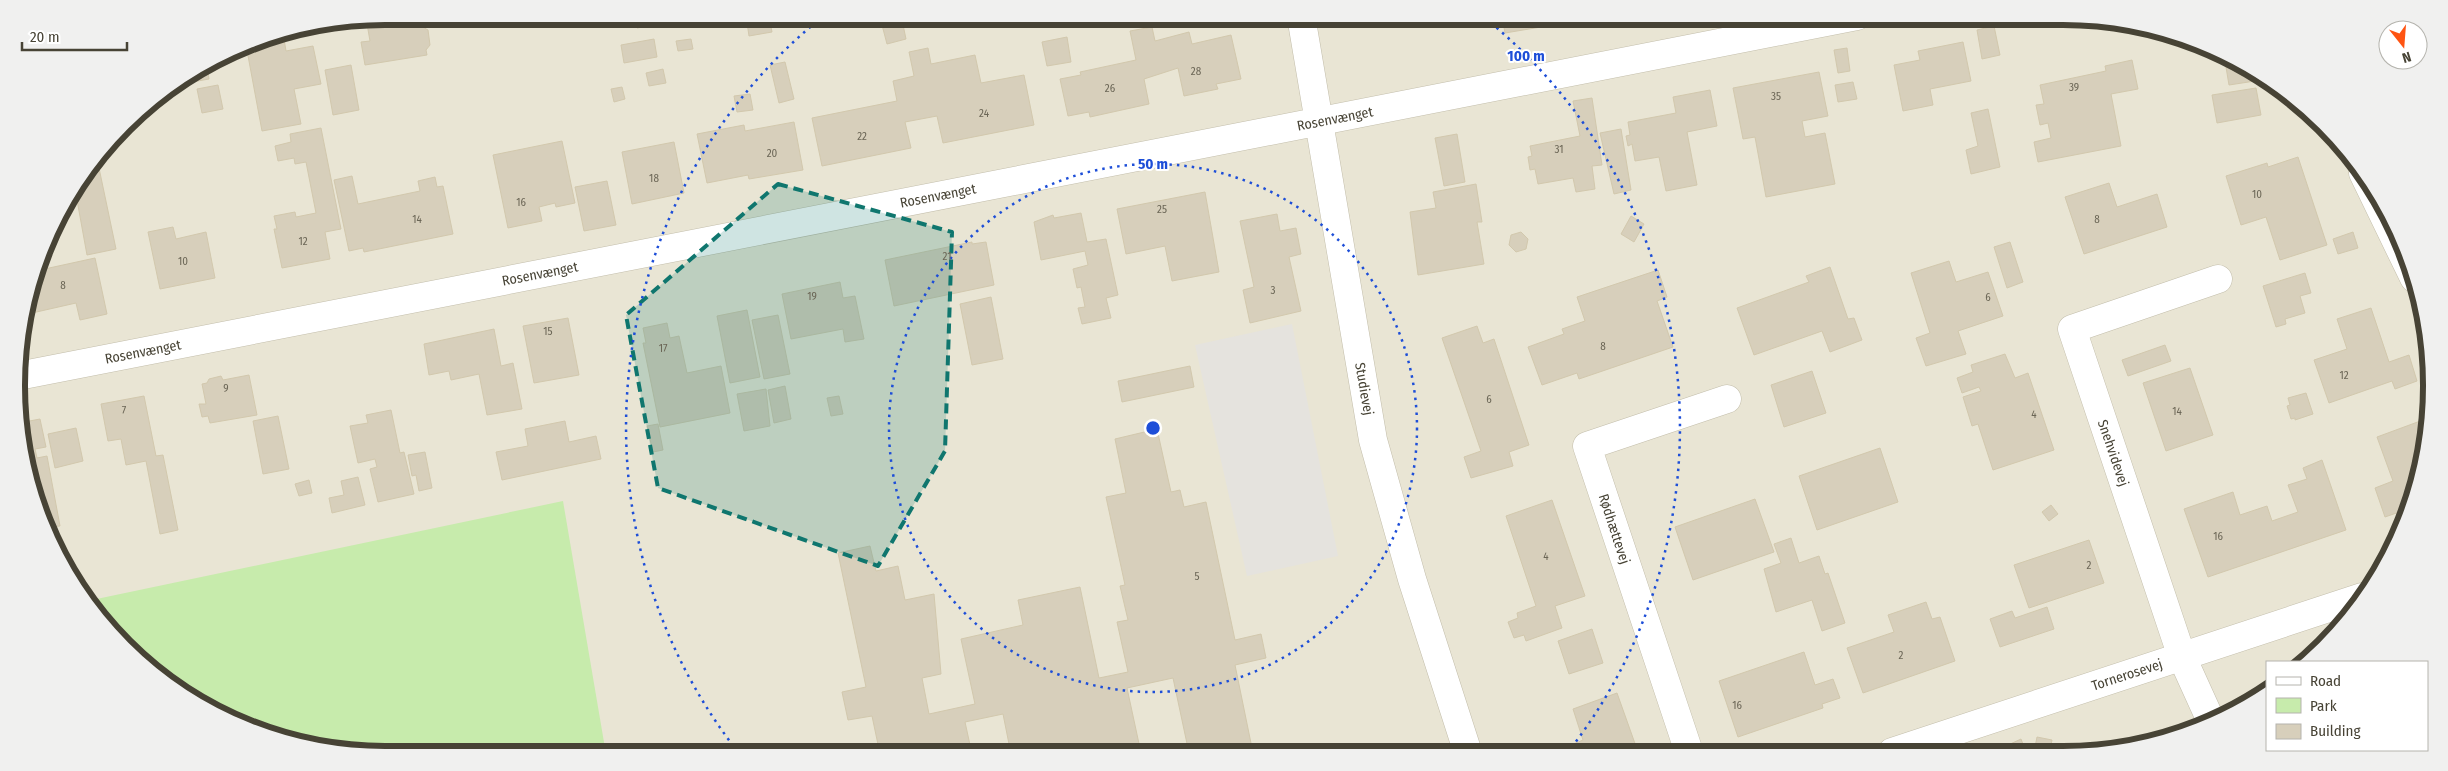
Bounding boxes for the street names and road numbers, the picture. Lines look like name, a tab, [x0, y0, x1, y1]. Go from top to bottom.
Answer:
street label: Rosenvænget	[1296, 103, 1375, 135]
street label: Rosenvænget	[899, 180, 978, 212]
street label: Rosenvænget	[501, 258, 580, 290]
street label: Rosenvænget	[104, 336, 183, 368]
street label: Studievej	[1351, 361, 1377, 417]
street label: Snehvidevej	[2094, 417, 2132, 489]
street label: Rødhættevej	[1595, 492, 1633, 566]
street label: Tornerosevej	[2089, 656, 2165, 694]

